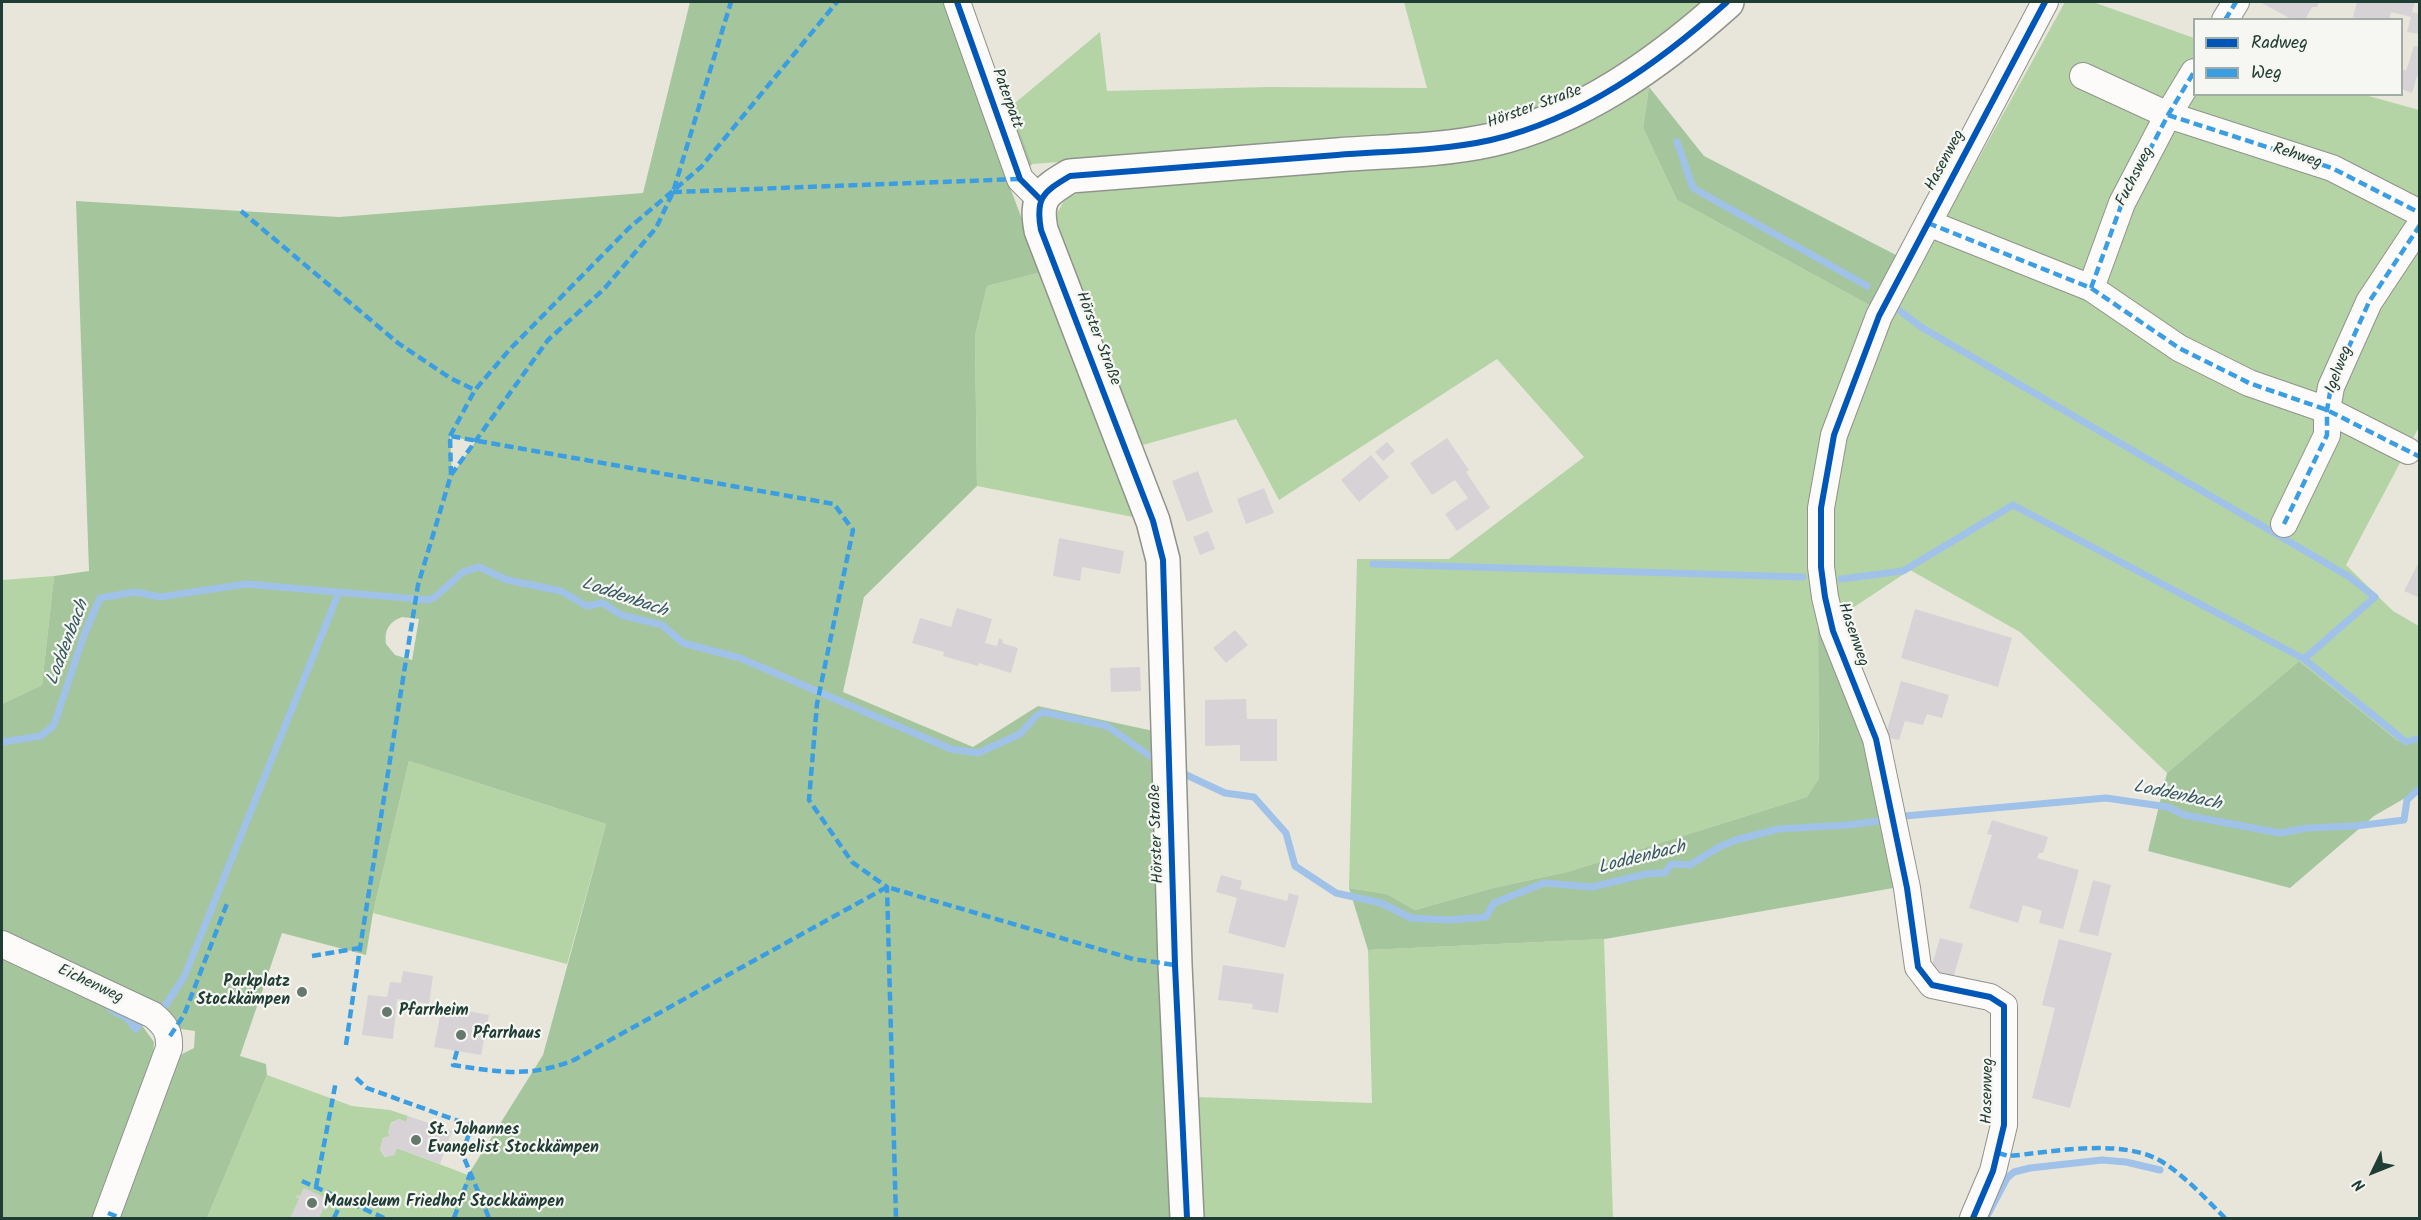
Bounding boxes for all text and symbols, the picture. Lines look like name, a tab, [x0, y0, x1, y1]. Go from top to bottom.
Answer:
legend	[2193, 18, 2403, 96]
text: Radweg	[2251, 29, 2308, 58]
text: Weg	[2251, 59, 2282, 88]
street label: Paterpatt	[986, 66, 1026, 132]
street label: Hörster Straße	[1485, 82, 1585, 134]
street label: Hasenweg	[1922, 127, 1970, 195]
street label: Rehweg	[2270, 140, 2324, 174]
street label: Fuchsweg	[2113, 144, 2159, 210]
street label: Hörster Straße	[1070, 289, 1124, 389]
street label: Igelweg	[2322, 344, 2358, 396]
water label: Loddenbach	[578, 574, 670, 624]
water label: Loddenbach	[43, 597, 95, 689]
street label: Hasenweg	[1832, 601, 1872, 669]
water label: Loddenbach	[2131, 777, 2223, 817]
street label: Hörster Straße	[1147, 784, 1169, 884]
water label: Loddenbach	[1596, 838, 1688, 880]
street label: Eichenweg	[54, 961, 126, 1009]
place label: Parkplatz Stockkämpen	[196, 973, 290, 1011]
marker: Parkplatz Stockkämpen	[295, 985, 309, 999]
place label: Pfarrheim	[399, 1002, 469, 1022]
marker: Pfarrheim	[380, 1005, 394, 1019]
place label: Pfarrhaus	[473, 1025, 541, 1045]
marker: Pfarrhaus	[454, 1028, 468, 1042]
street label: Hasenweg	[1979, 1058, 1999, 1124]
place label: St. Johannes Evangelist Stockkämpen	[428, 1121, 599, 1159]
marker: St. Johannes Evangelist Stockkämpen	[409, 1133, 423, 1147]
north arrow	[2343, 1142, 2403, 1202]
text: N	[2347, 1172, 2372, 1197]
place label: Mausoleum Friedhof Stockkämpen	[324, 1193, 564, 1213]
marker: Mausoleum Friedhof Stockkämpen	[305, 1196, 319, 1210]

